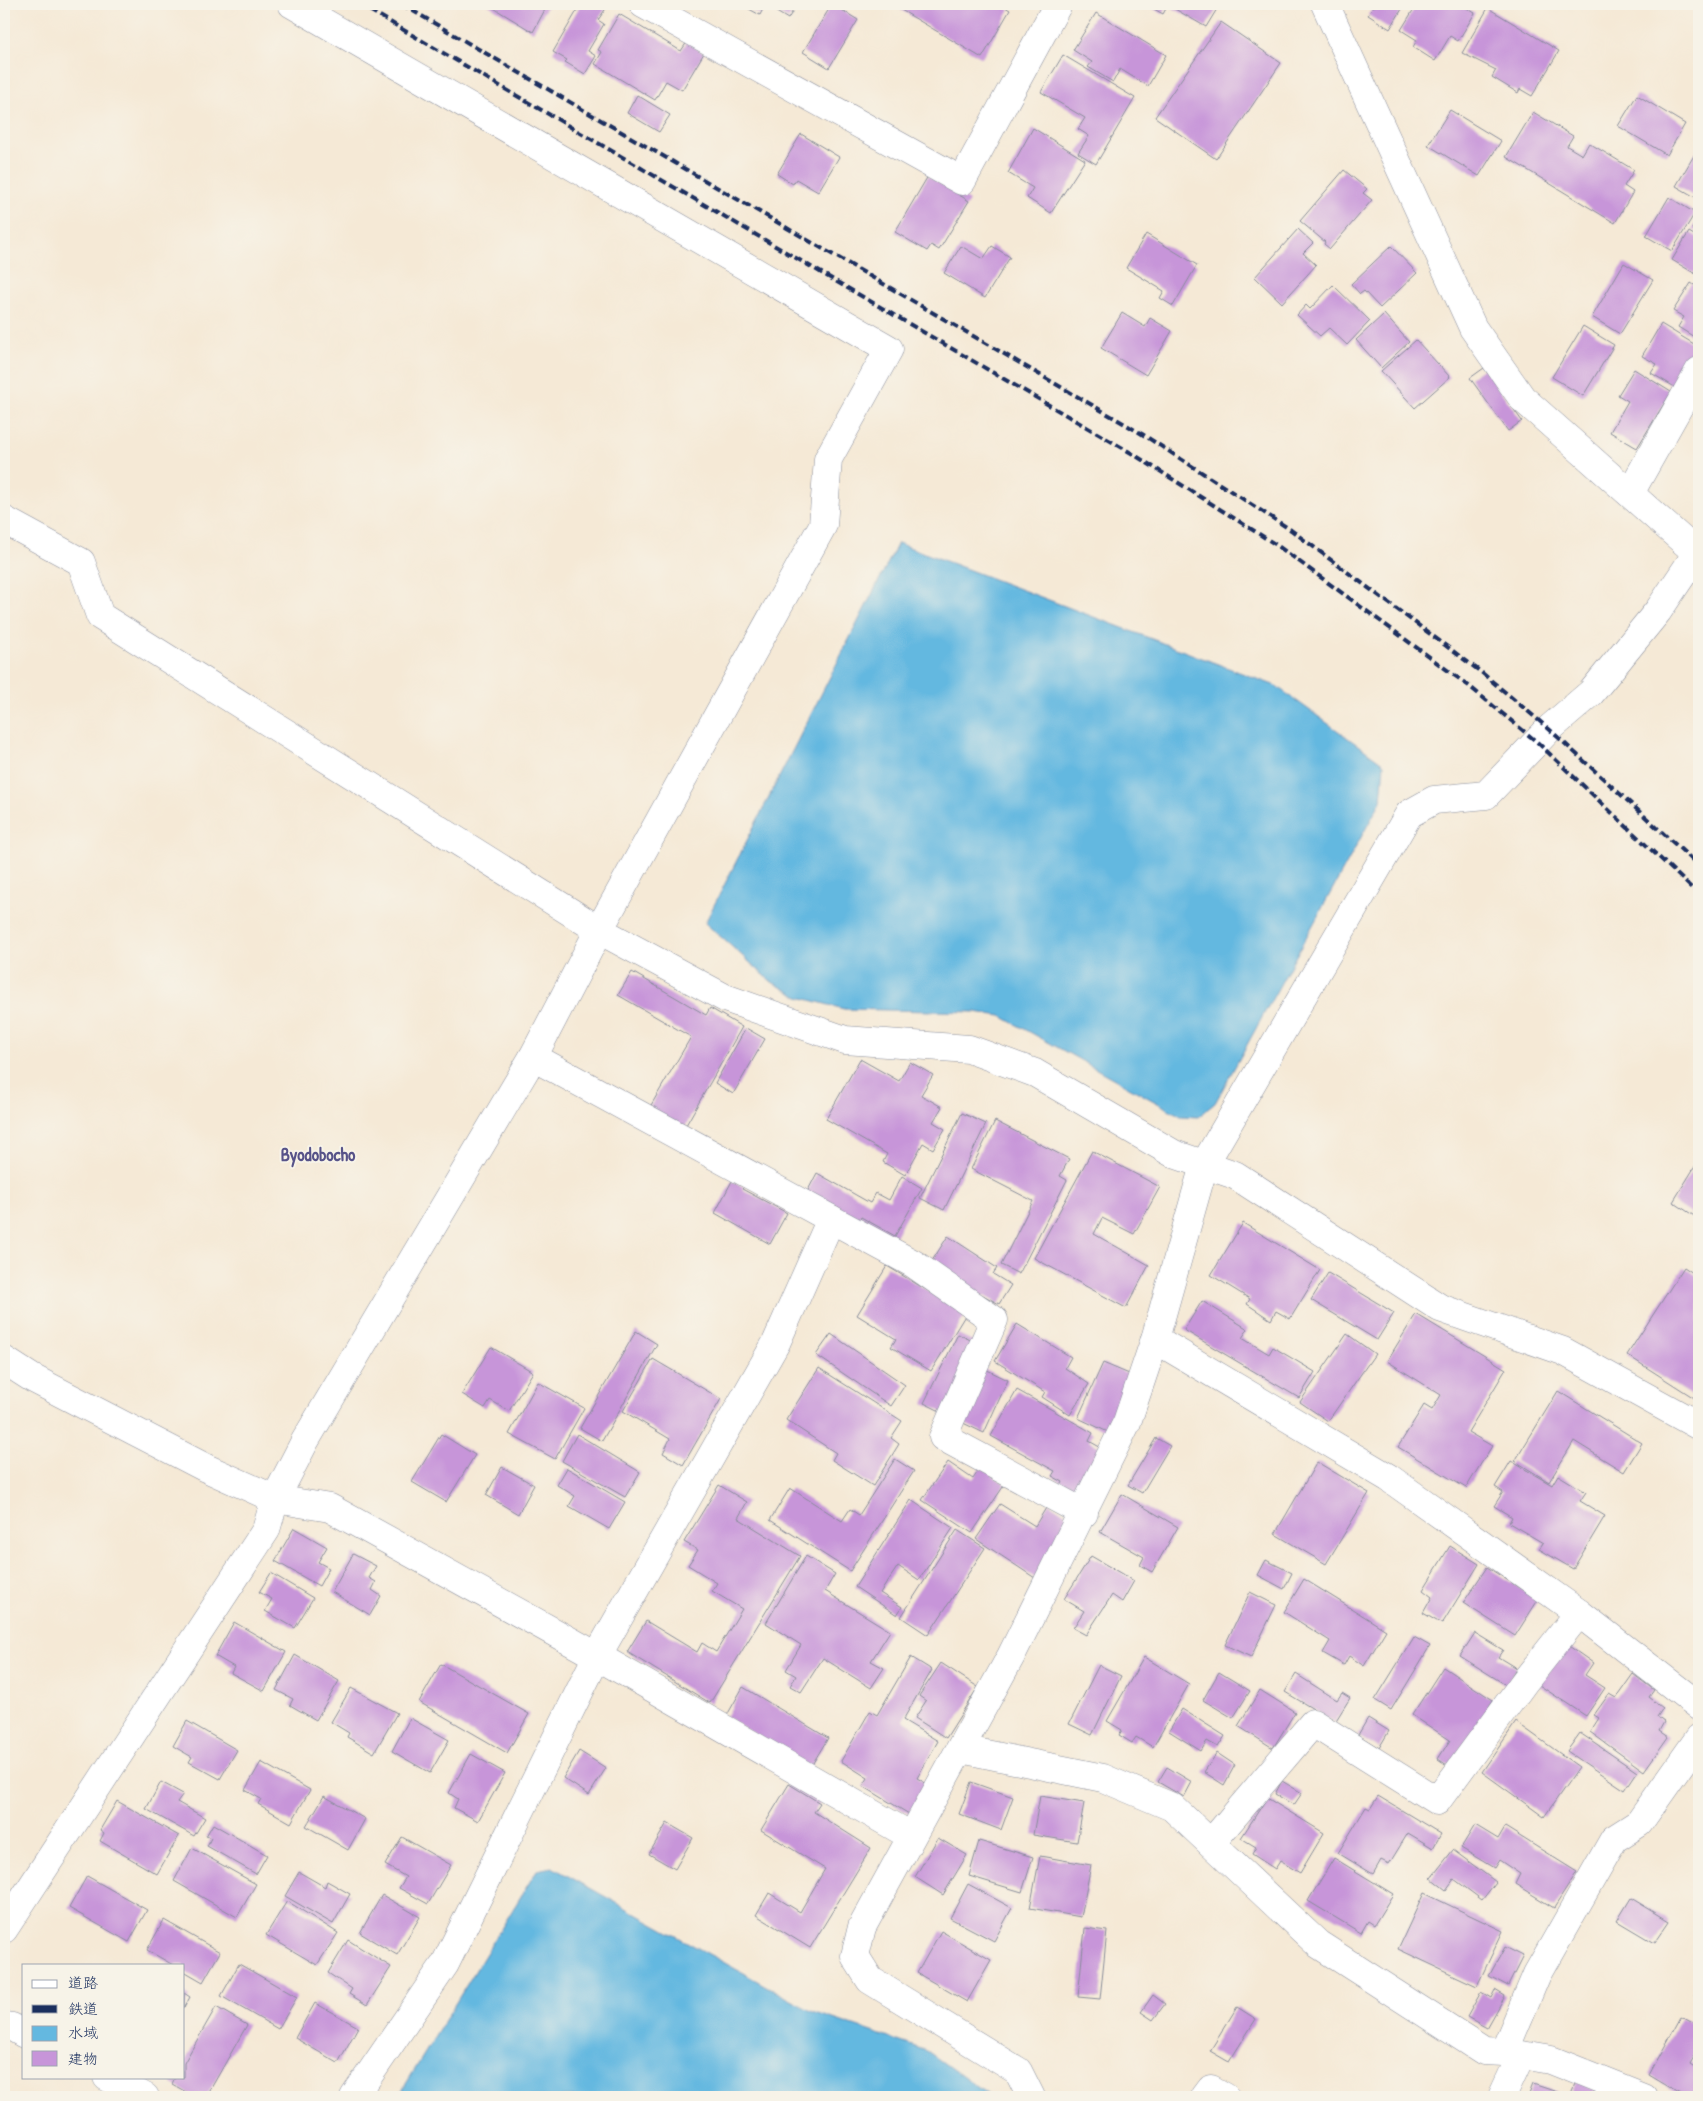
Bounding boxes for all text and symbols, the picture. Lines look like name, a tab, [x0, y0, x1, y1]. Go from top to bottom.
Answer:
district label: Byodobocho	[281, 1142, 356, 1168]
legend	[22, 1964, 185, 2078]
text: 道路	[68, 1972, 98, 1993]
text: 鉄道	[68, 1998, 98, 2019]
text: 水域	[68, 2022, 98, 2043]
text: 建物	[68, 2048, 98, 2069]

